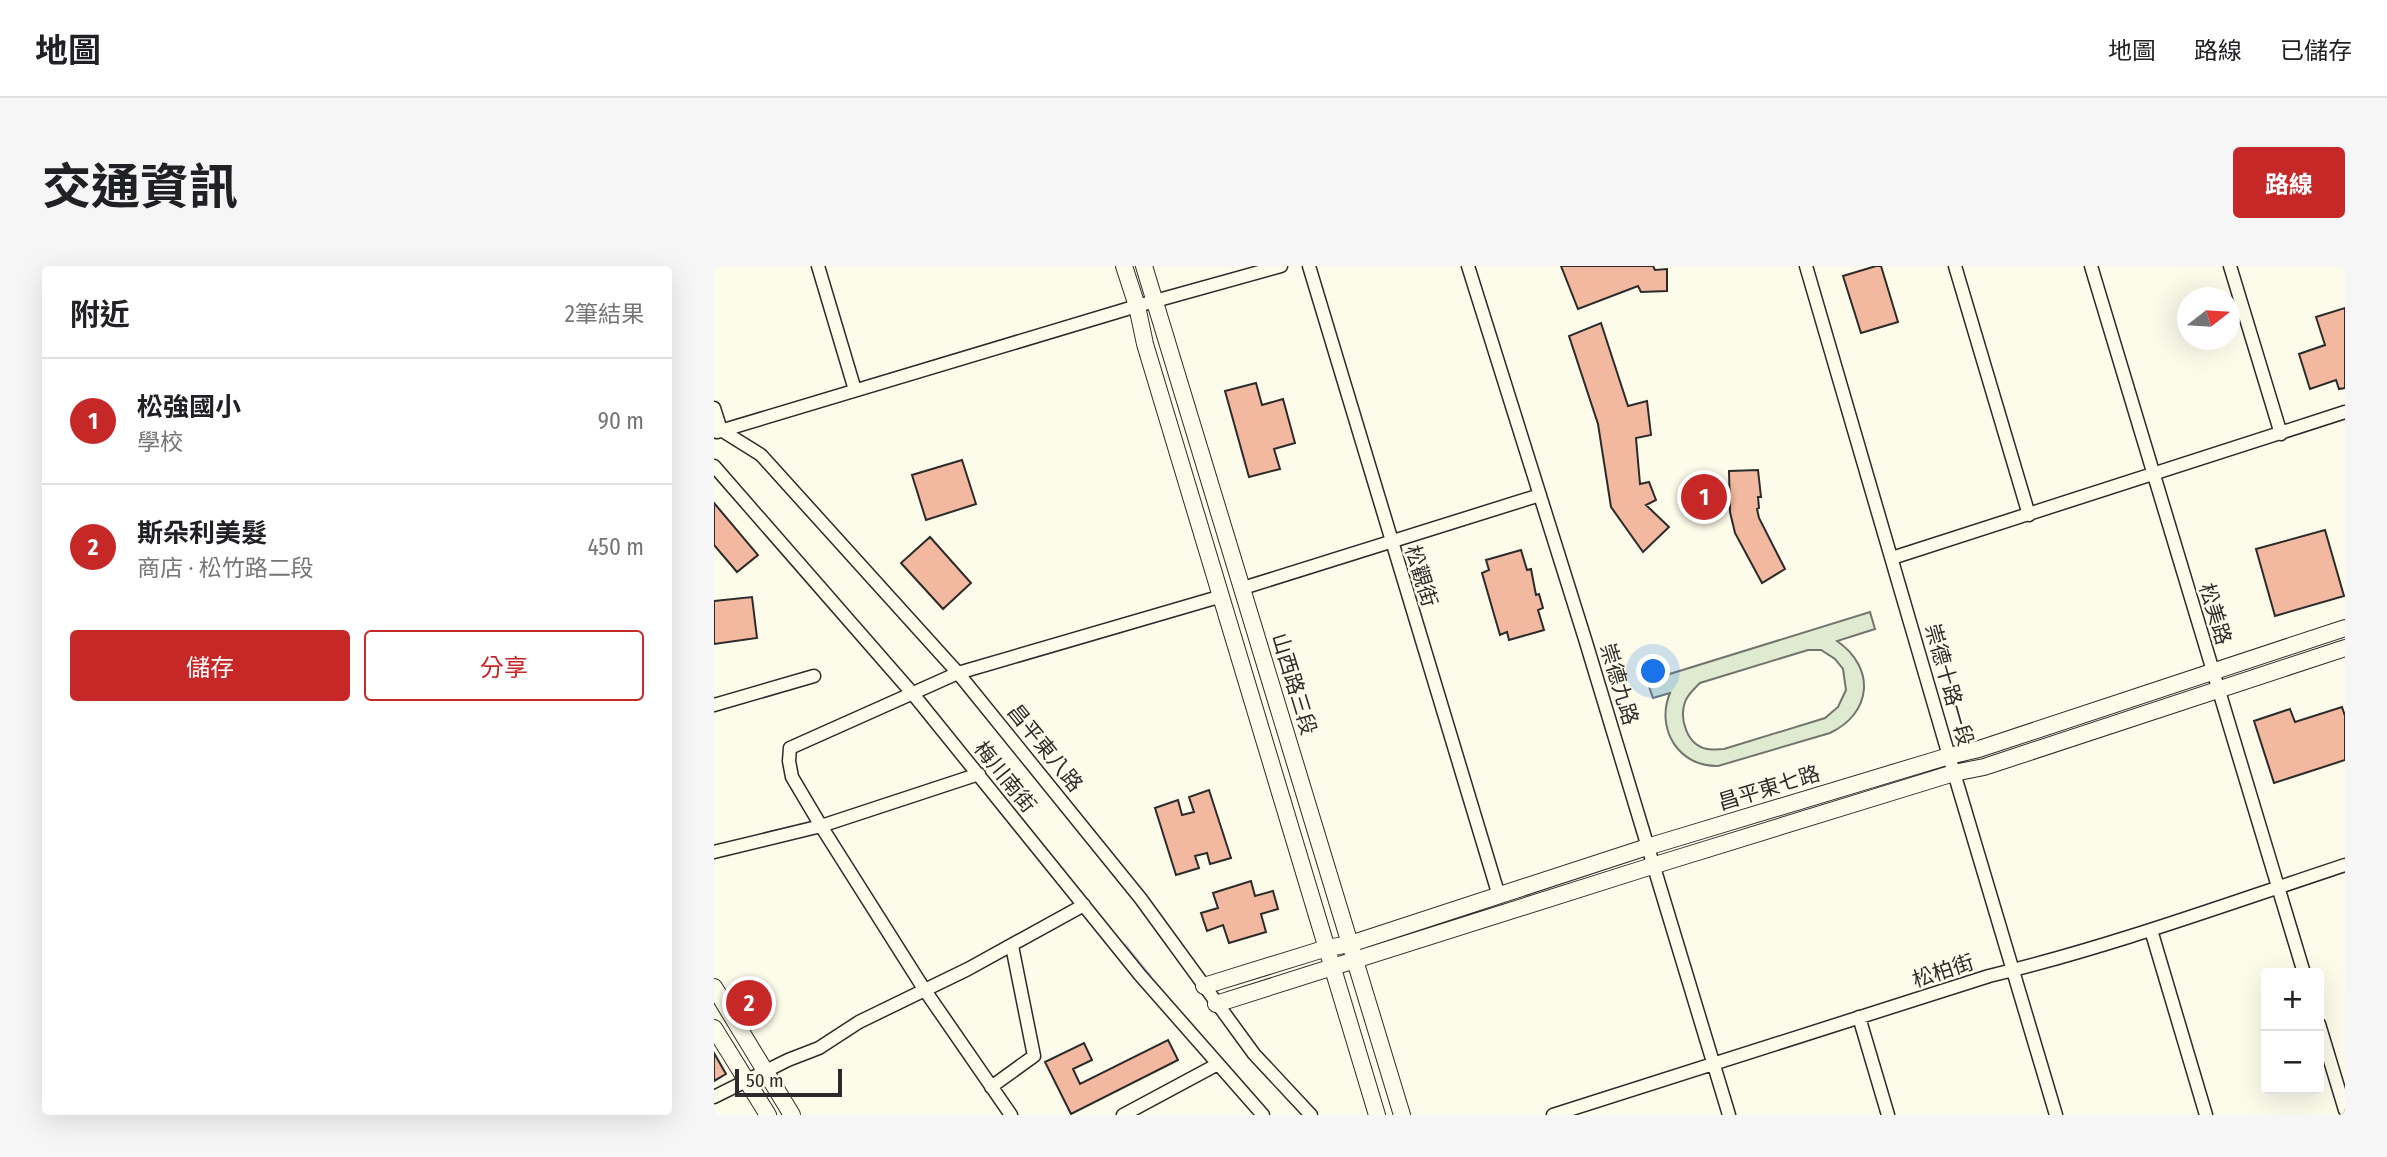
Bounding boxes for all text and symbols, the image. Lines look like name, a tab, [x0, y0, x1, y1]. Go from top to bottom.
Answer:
text: 地圖	[35, 31, 101, 71]
text: 地圖	[2108, 37, 2156, 65]
text: 路線	[2194, 37, 2242, 65]
text: 已儲存	[2280, 37, 2352, 65]
button: 路線	[2233, 147, 2345, 218]
text: 交通資訊	[42, 158, 238, 217]
north arrow	[2177, 287, 2240, 350]
text: 附近	[70, 297, 130, 333]
text: 2筆結果	[565, 300, 644, 328]
text: 松強國小	[137, 392, 241, 423]
text: 1	[88, 407, 98, 435]
text: 90 m	[598, 407, 644, 435]
text: 學校	[137, 428, 183, 456]
pin: 1	[1681, 471, 1727, 523]
text: 斯朵利美髮	[137, 518, 267, 549]
text: 2	[88, 533, 98, 561]
text: 450 m	[587, 533, 644, 561]
street label: 松觀街	[1399, 542, 1443, 610]
text: 商店 · 松竹路二段	[137, 554, 314, 582]
street label: 松美路	[2193, 580, 2237, 648]
street label: 崇德十路一段	[1919, 621, 1979, 749]
button: 儲存	[70, 630, 350, 701]
button: 分享	[364, 630, 644, 701]
street label: 山西路三段	[1266, 630, 1322, 738]
street label: 崇德九路	[1594, 640, 1644, 728]
your location	[1636, 654, 1670, 688]
street label: 昌平東八路	[1002, 699, 1088, 797]
street label: 梅川南街	[968, 736, 1042, 818]
street label: 昌平東七路	[1715, 760, 1823, 816]
street label: 松柏街	[1909, 949, 1977, 993]
map controls	[2261, 968, 2324, 1094]
button: +	[2261, 968, 2324, 1031]
pin: 2	[726, 977, 772, 1029]
button: −	[2261, 1031, 2324, 1094]
scale bar	[735, 1066, 842, 1098]
text: 50 m	[746, 1069, 784, 1092]

